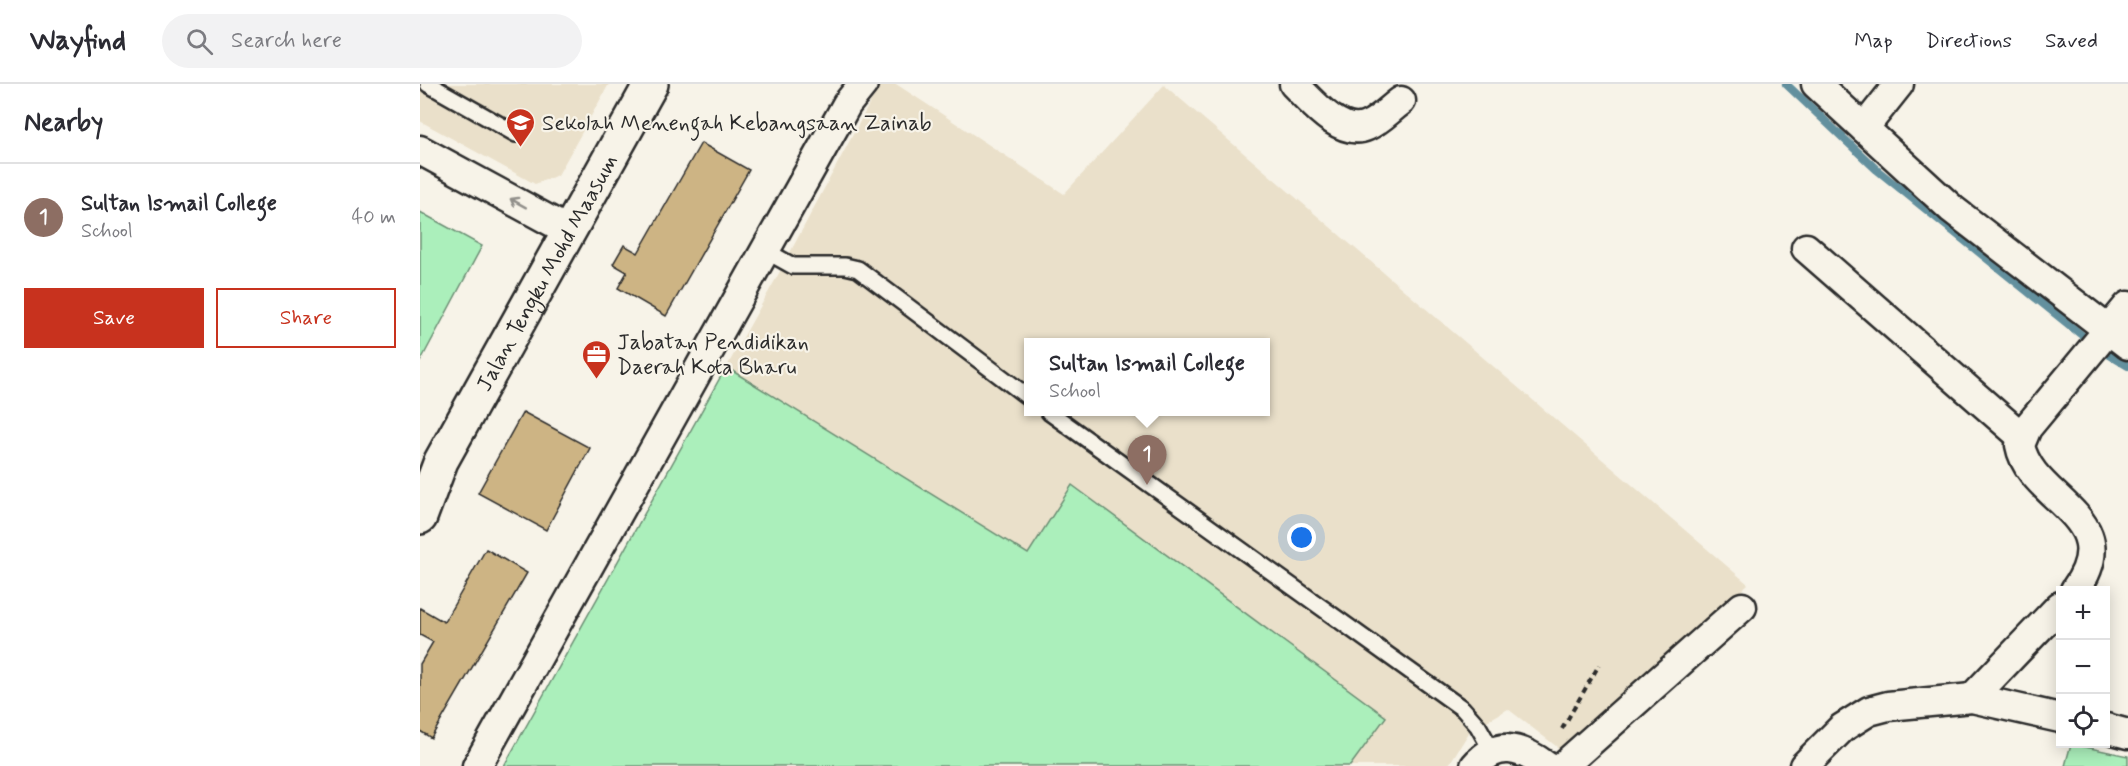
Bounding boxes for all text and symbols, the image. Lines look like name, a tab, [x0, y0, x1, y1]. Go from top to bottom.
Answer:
search box	[162, 14, 582, 68]
text: Wayfind	[30, 23, 126, 60]
icon: search	[183, 25, 216, 58]
text: Search here	[231, 27, 342, 55]
text: Map	[1854, 27, 1893, 55]
text: Directions	[1926, 27, 2012, 55]
text: Saved	[2045, 27, 2098, 55]
text: Nearby	[24, 106, 103, 140]
school or university icon: Sekolah Menengah Kebangsaan Zainab	[505, 106, 537, 148]
place label: Sekolah Menengah Kebangsaan Zainab	[542, 110, 932, 141]
street label: Jalan Tengku Mohd Maasum	[471, 150, 625, 397]
text: Sultan Ismail College	[81, 190, 277, 218]
one-way arrow	[510, 197, 527, 209]
text: 1	[39, 204, 48, 231]
text: 40 m	[352, 204, 396, 231]
text: School	[81, 218, 133, 245]
button: Save	[24, 288, 204, 348]
button: Share	[216, 288, 396, 348]
place label: Jabatan Pendidikan Daerah Kota Bharu	[617, 329, 809, 382]
office icon: Jabatan Pendidikan Daerah Kota Bharu	[580, 338, 612, 380]
popup	[1024, 338, 1270, 416]
text: Sultan Ismail College	[1049, 350, 1245, 378]
text: School	[1049, 378, 1101, 405]
pin: 1	[1128, 436, 1166, 485]
your location	[1287, 523, 1316, 552]
map controls	[2056, 586, 2110, 748]
button: +	[2056, 586, 2110, 640]
button: −	[2056, 640, 2110, 694]
button: locate	[2056, 694, 2110, 748]

